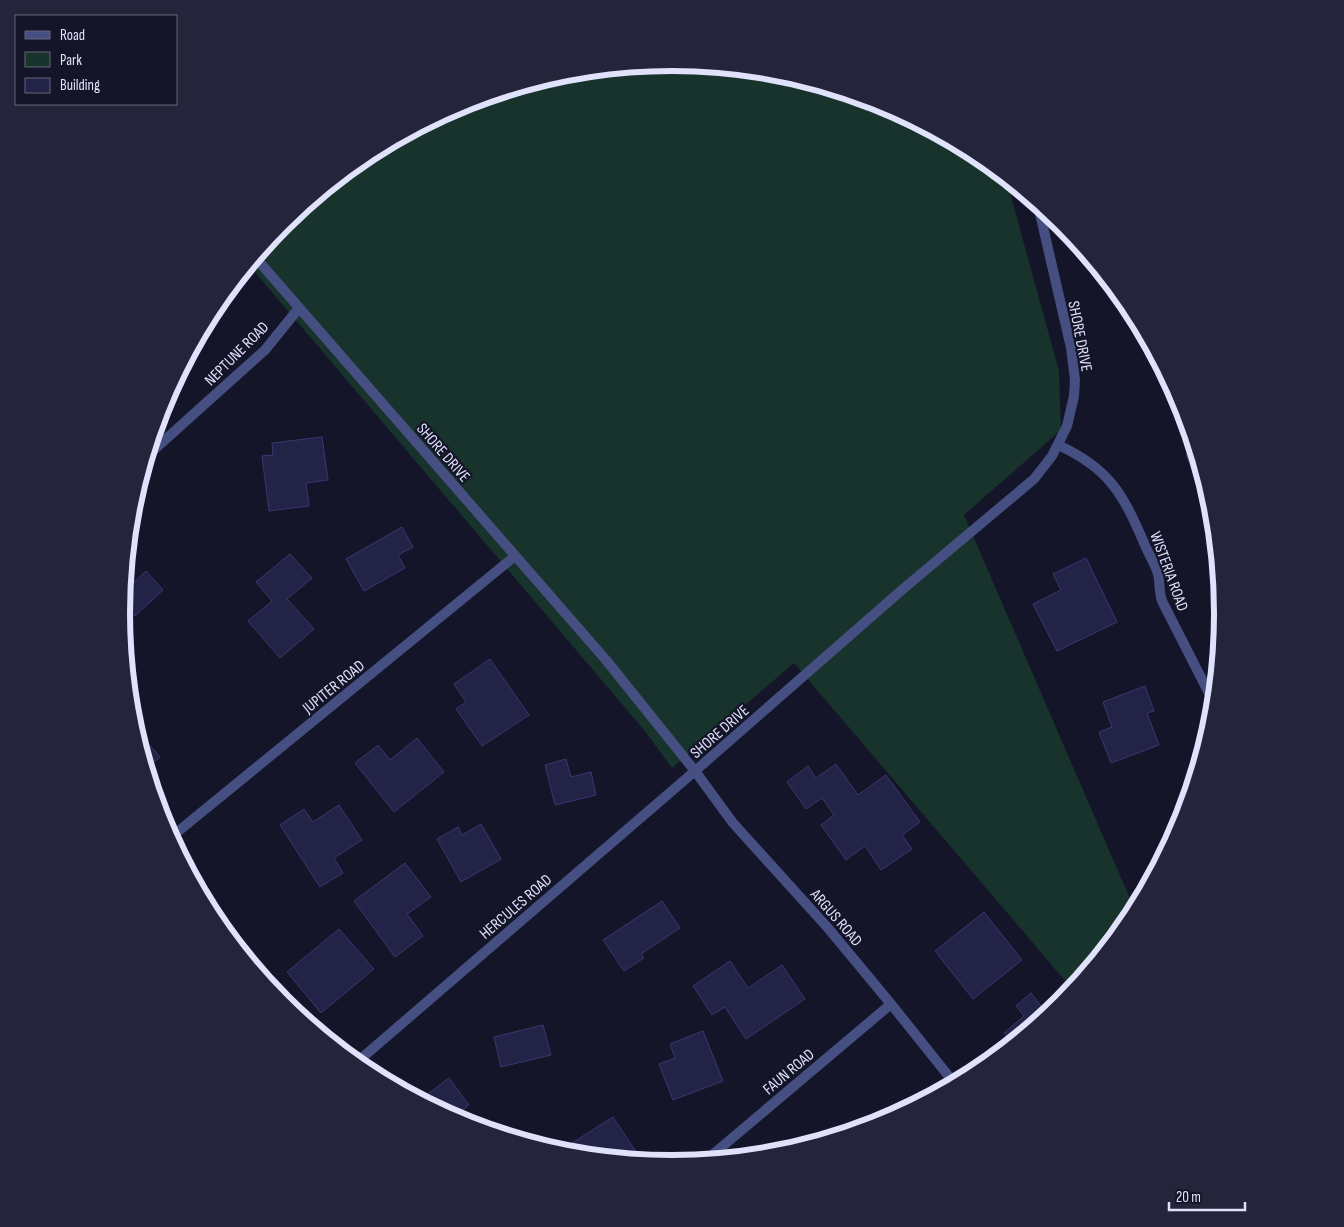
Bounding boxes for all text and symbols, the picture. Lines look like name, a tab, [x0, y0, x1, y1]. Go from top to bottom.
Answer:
legend	[15, 15, 178, 105]
text: Road	[60, 26, 85, 45]
text: Park	[60, 51, 82, 70]
text: Building	[60, 76, 100, 95]
street label: SHORE DRIVE	[1063, 299, 1096, 373]
street label: NEPTUNE ROAD	[201, 318, 273, 390]
street label: SHORE DRIVE	[412, 420, 474, 486]
street label: WISTERIA ROAD	[1145, 529, 1192, 614]
street label: JUPITER ROAD	[298, 656, 369, 718]
street label: SHORE DRIVE	[687, 701, 753, 763]
street label: HERCULES ROAD	[476, 871, 556, 944]
street label: ARGUS ROAD	[805, 885, 866, 950]
street label: FAUN ROAD	[759, 1045, 819, 1099]
scale bar	[1169, 1180, 1245, 1212]
text: 20 m	[1176, 1188, 1201, 1207]

